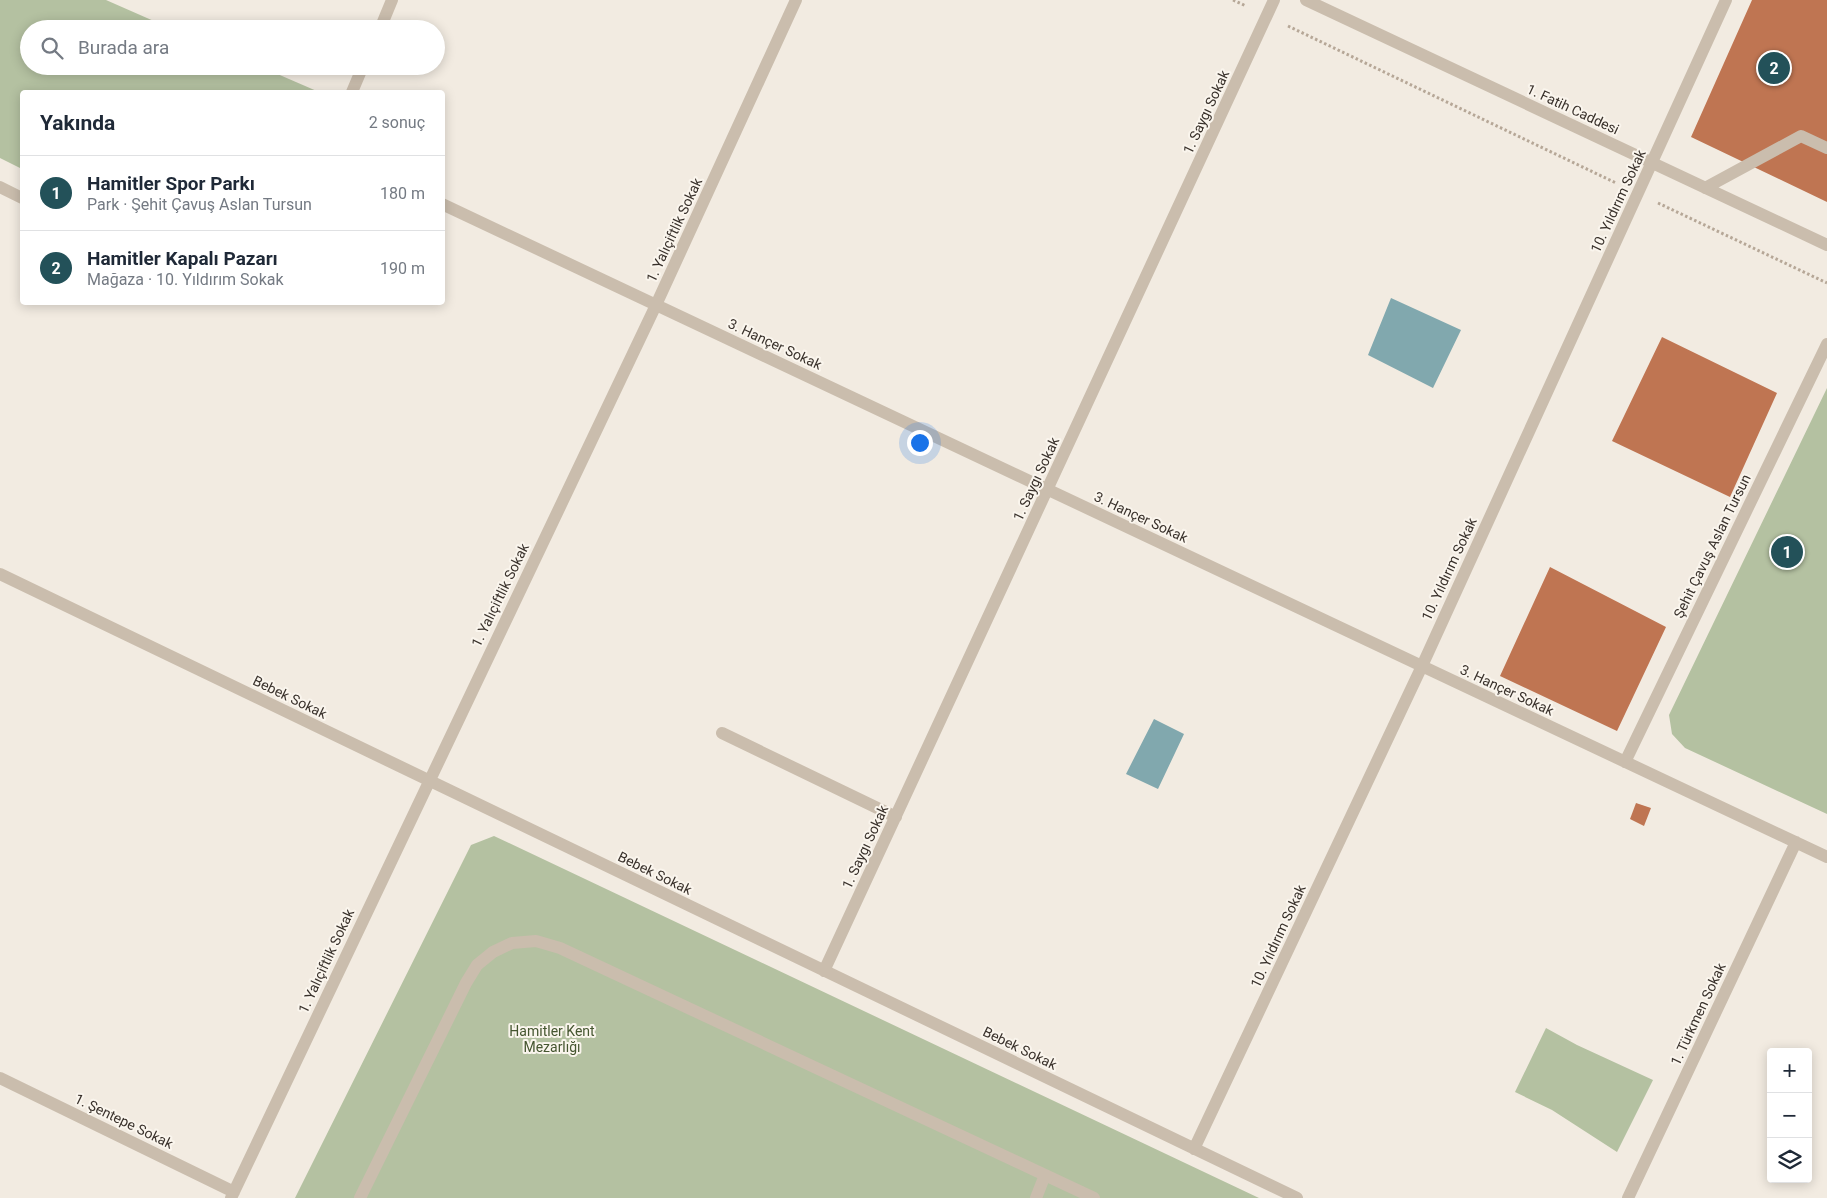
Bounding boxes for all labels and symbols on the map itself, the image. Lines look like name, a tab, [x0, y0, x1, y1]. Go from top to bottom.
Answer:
pin: 2	[1758, 49, 1790, 87]
street label: 1. Saygı Sokak	[1180, 67, 1233, 156]
street label: 1. Fatih Caddesi	[1524, 81, 1622, 137]
street label: 10. Yıldırım Sokak	[1587, 146, 1649, 255]
street label: 1. Yalıçiftlik Sokak	[643, 175, 706, 285]
street label: 3. Hançer Sokak	[726, 315, 825, 373]
your location	[907, 430, 933, 456]
street label: 1. Saygı Sokak	[1010, 434, 1063, 523]
street label: Şehit Çavuş Aslan Tursun	[1670, 472, 1754, 620]
street label: 3. Hançer Sokak	[1092, 488, 1191, 546]
street label: 10. Yıldırım Sokak	[1418, 514, 1480, 623]
pin: 1	[1771, 533, 1803, 571]
street label: 1. Yalıçiftlik Sokak	[468, 540, 532, 649]
street label: 3. Hançer Sokak	[1458, 661, 1557, 719]
street label: Bebek Sokak	[250, 672, 330, 722]
street label: 1. Saygı Sokak	[839, 802, 892, 891]
street label: Bebek Sokak	[615, 848, 695, 898]
street label: 10. Yıldırım Sokak	[1247, 881, 1309, 990]
street label: 1. Yalıçiftlik Sokak	[295, 906, 358, 1016]
street label: 1. Türkmen Sokak	[1667, 959, 1729, 1068]
park label: Hamitler Kent Mezarlığı	[509, 1023, 595, 1055]
street label: Bebek Sokak	[980, 1023, 1060, 1073]
street label: 1. Şentepe Sokak	[72, 1090, 177, 1152]

